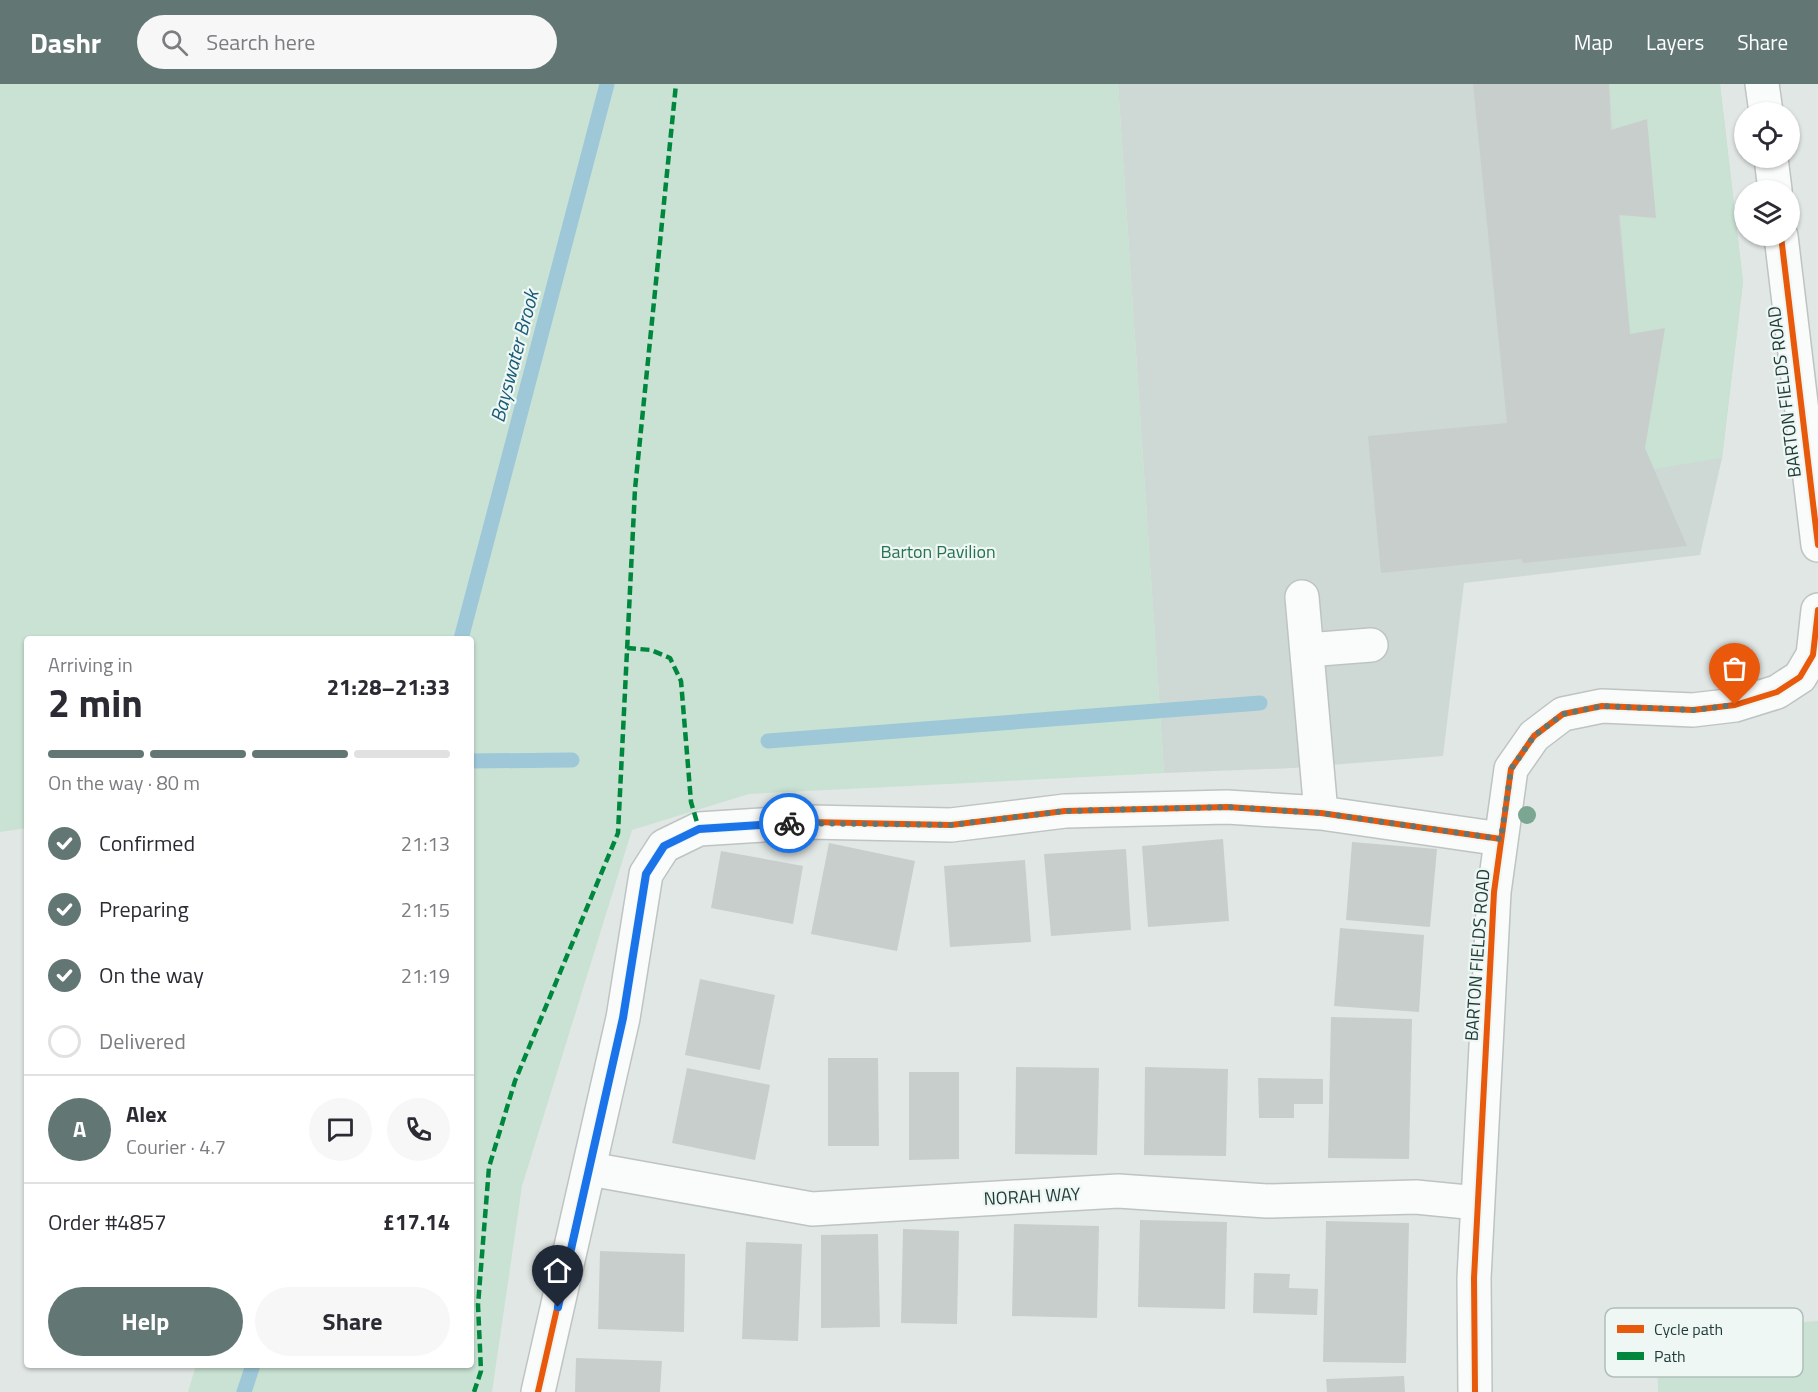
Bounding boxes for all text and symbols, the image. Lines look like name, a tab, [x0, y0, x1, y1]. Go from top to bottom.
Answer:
search box	[137, 15, 557, 69]
text: Dashr	[30, 21, 101, 64]
text: Search here	[206, 25, 315, 59]
icon: search	[158, 26, 191, 59]
text: Map	[1574, 26, 1613, 58]
text: Layers	[1646, 26, 1704, 58]
text: Share	[1737, 26, 1788, 58]
map controls	[1734, 102, 1800, 246]
button: locate	[1734, 102, 1800, 168]
button: layers	[1734, 180, 1800, 246]
water label: Bayswater Brook	[481, 284, 547, 426]
street label: BARTON FIELDS ROAD	[1760, 305, 1808, 479]
park label: Barton Pavilion	[880, 538, 996, 565]
pin	[1709, 643, 1760, 705]
text: Arriving in	[48, 649, 133, 680]
icon: bag	[1718, 652, 1751, 685]
text: 21:28–21:33	[327, 670, 450, 704]
text: 2 min	[48, 673, 143, 732]
text: On the way · 80 m	[48, 767, 200, 798]
courier	[759, 793, 819, 853]
icon: bike	[773, 807, 806, 840]
text: Confirmed	[99, 826, 195, 860]
icon: check	[48, 827, 81, 860]
text: 21:13	[401, 828, 450, 859]
street label: BARTON FIELDS ROAD	[1458, 868, 1496, 1042]
text: Preparing	[99, 892, 189, 926]
icon: check	[48, 893, 81, 926]
text: 21:15	[401, 894, 450, 925]
text: On the way	[99, 958, 204, 992]
icon: check	[48, 959, 81, 992]
text: 21:19	[401, 960, 450, 991]
text: Delivered	[99, 1024, 186, 1058]
text: Alex	[126, 1097, 167, 1131]
button: chat	[309, 1098, 372, 1161]
button: phone	[387, 1098, 450, 1161]
text: A	[73, 1112, 86, 1146]
text: Courier · 4.7	[126, 1131, 226, 1162]
street label: NORAH WAY	[983, 1180, 1081, 1212]
text: Order #4857	[48, 1205, 167, 1239]
text: £17.14	[383, 1205, 450, 1239]
pin	[532, 1245, 583, 1307]
icon: home	[541, 1254, 574, 1287]
button: Help	[48, 1287, 243, 1356]
button: Share	[255, 1287, 450, 1356]
legend	[1605, 1308, 1803, 1377]
text: Cycle path	[1654, 1317, 1723, 1341]
text: Path	[1654, 1344, 1686, 1368]

